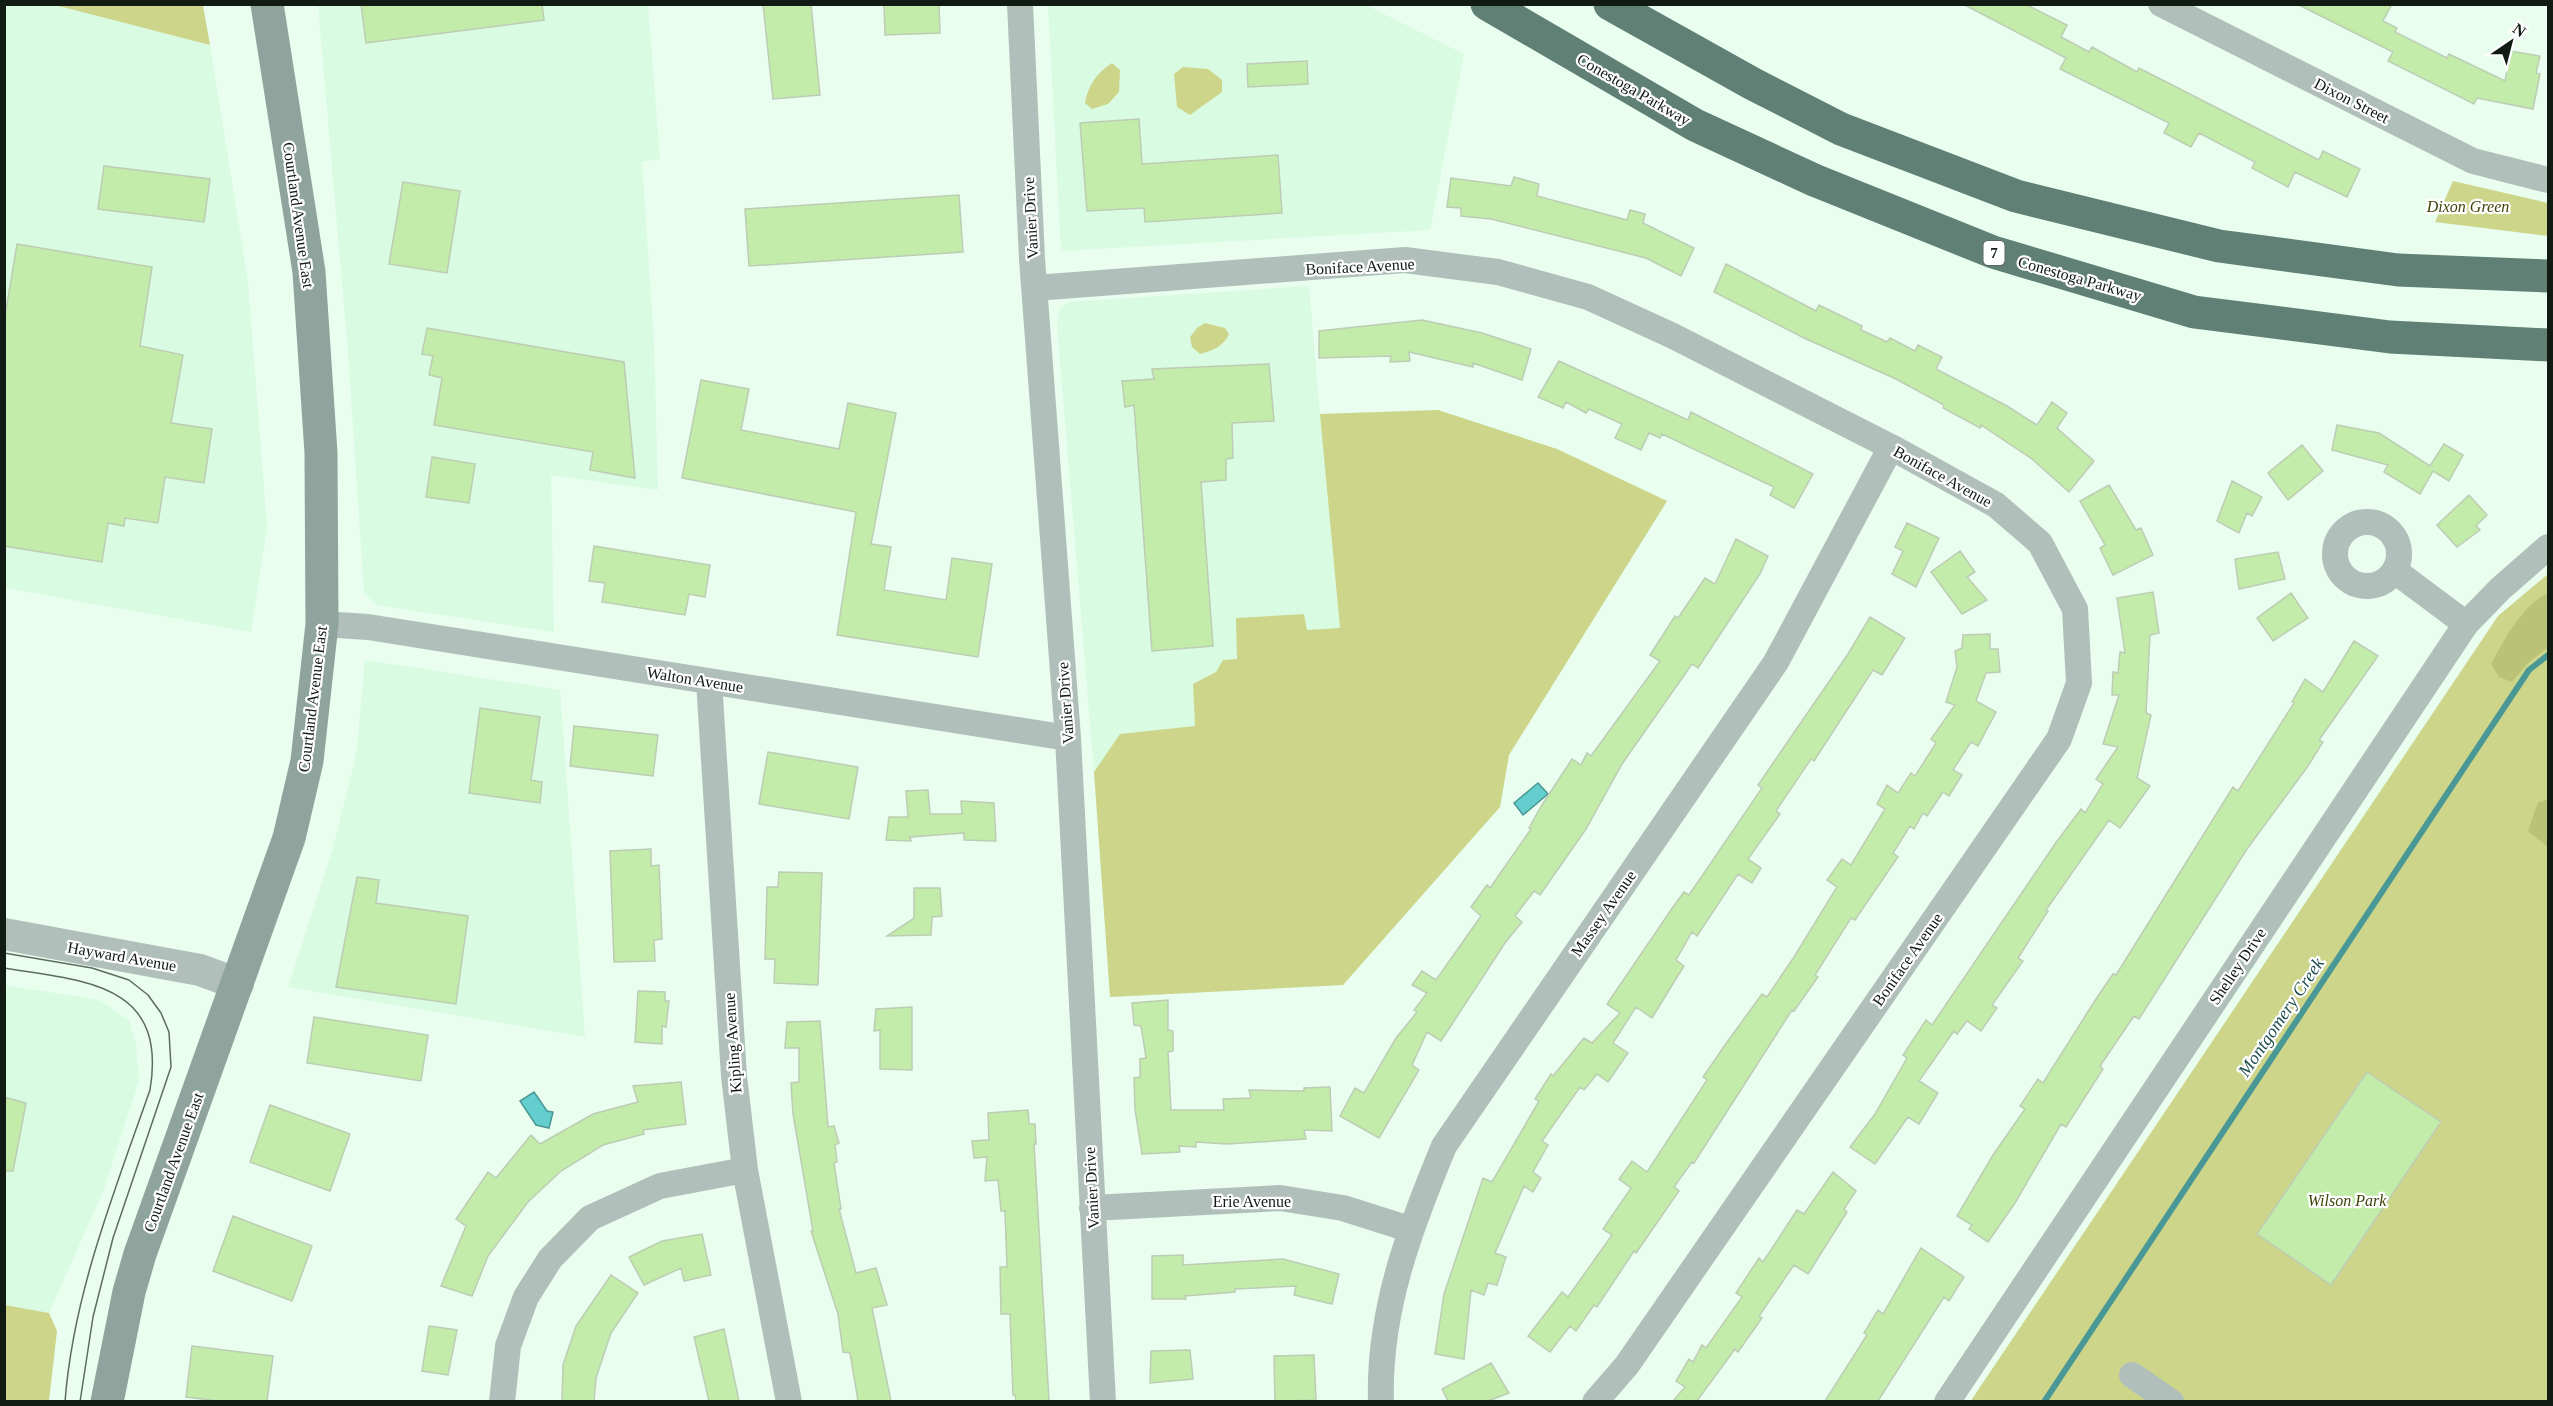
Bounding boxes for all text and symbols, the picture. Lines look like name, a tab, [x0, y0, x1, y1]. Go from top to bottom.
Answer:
north arrow	[2481, 12, 2541, 72]
text: N	[2510, 20, 2529, 41]
street label: Conestoga Parkway	[1574, 50, 1693, 130]
street label: Dixon Street	[2312, 74, 2392, 127]
street label: Courtland Avenue East	[280, 141, 317, 290]
street label: Vanier Drive	[1020, 176, 1041, 259]
park label: Dixon Green	[2426, 198, 2509, 215]
road number: 7	[1984, 241, 2004, 265]
street label: Conestoga Parkway	[2016, 253, 2144, 305]
street label: Boniface Avenue	[1305, 255, 1415, 278]
street label: Boniface Avenue	[1891, 442, 1995, 510]
street label: Courtland Avenue East	[295, 624, 330, 773]
street label: Vanier Drive	[1054, 661, 1077, 745]
street label: Walton Avenue	[645, 663, 744, 696]
street label: Massey Avenue	[1568, 867, 1640, 960]
street label: Boniface Avenue	[1869, 910, 1946, 1009]
street label: Shelley Drive	[2206, 925, 2270, 1008]
street label: Hayward Avenue	[66, 939, 178, 975]
water label: Montgomery Creek	[2233, 953, 2329, 1081]
street label: Kipling Avenue	[721, 992, 745, 1094]
street label: Courtland Avenue East	[140, 1090, 207, 1234]
street label: Vanier Drive	[1081, 1146, 1102, 1229]
park label: Wilson Park	[2308, 1192, 2387, 1209]
street label: Erie Avenue	[1213, 1193, 1291, 1210]

